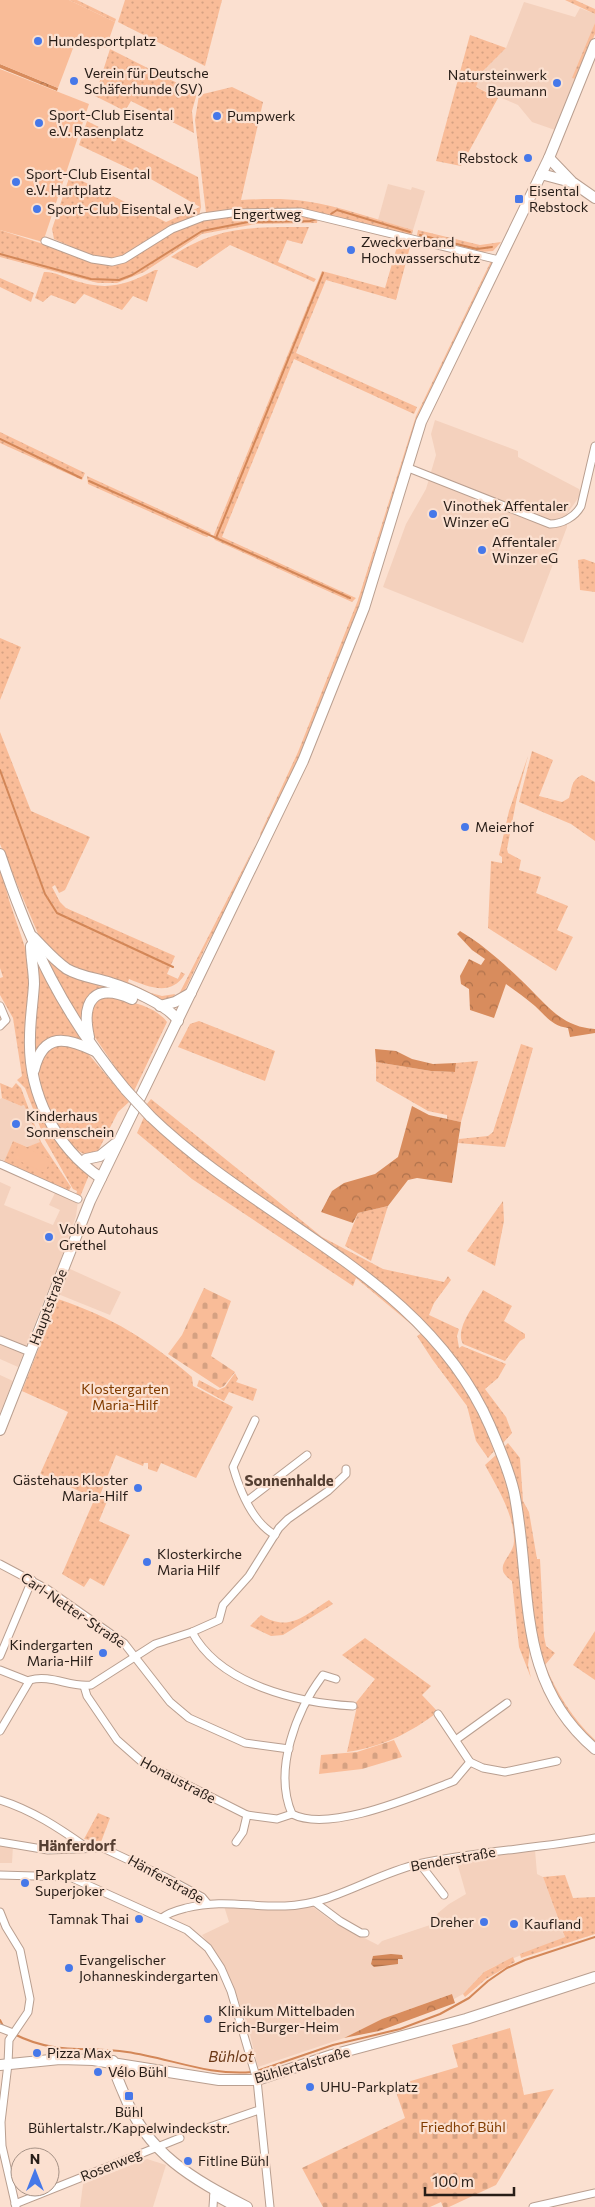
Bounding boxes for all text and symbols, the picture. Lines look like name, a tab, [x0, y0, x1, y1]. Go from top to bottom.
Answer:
place label: Hundesportplatz	[48, 32, 156, 49]
marker: Hundesportplatz	[32, 35, 44, 47]
place label: Verein für Deutsche Schäferhunde (SV)	[84, 64, 209, 97]
place label: Natursteinwerk Baumann	[448, 66, 547, 99]
marker: Verein für Deutsche Schäferhunde (SV)	[68, 75, 80, 87]
marker: Natursteinwerk Baumann	[551, 77, 563, 89]
place label: Sport-Club Eisental e.V. Rasenplatz	[49, 106, 173, 139]
place label: Pumpwerk	[227, 107, 296, 124]
marker: Pumpwerk	[211, 110, 223, 122]
marker: Sport-Club Eisental e.V. Rasenplatz	[33, 117, 45, 129]
place label: Rebstock	[459, 149, 518, 166]
marker: Rebstock	[522, 152, 534, 164]
place label: Sport-Club Eisental e.V. Hartplatz	[26, 165, 150, 198]
marker: Sport-Club Eisental e.V. Hartplatz	[10, 176, 22, 188]
place label: Eisental Rebstock	[529, 182, 589, 215]
marker: Eisental Rebstock	[513, 193, 525, 205]
place label: Sport-Club Eisental e.V.	[47, 200, 196, 217]
marker: Sport-Club Eisental e.V.	[31, 203, 43, 215]
street label: Engertweg	[233, 205, 302, 222]
place label: Zweckverband Hochwasserschutz	[361, 233, 480, 266]
marker: Zweckverband Hochwasserschutz	[345, 244, 357, 256]
place label: Vinothek Affentaler Winzer eG	[443, 497, 569, 530]
marker: Vinothek Affentaler Winzer eG	[427, 508, 439, 520]
place label: Affentaler Winzer eG	[492, 533, 558, 566]
marker: Affentaler Winzer eG	[476, 544, 488, 556]
place label: Meierhof	[475, 818, 535, 835]
marker: Meierhof	[459, 821, 471, 833]
place label: Kinderhaus Sonnenschein	[26, 1107, 114, 1140]
marker: Kinderhaus Sonnenschein	[10, 1118, 22, 1130]
place label: Volvo Autohaus Grethel	[59, 1220, 158, 1253]
marker: Volvo Autohaus Grethel	[43, 1231, 55, 1243]
street label: Hauptstraße	[25, 1266, 70, 1347]
park label: Klostergarten Maria-Hilf	[81, 1380, 169, 1413]
place label: Gästehaus Kloster Maria-Hilf	[13, 1471, 128, 1504]
district label: Sonnenhalde	[244, 1471, 334, 1489]
marker: Gästehaus Kloster Maria-Hilf	[132, 1482, 144, 1494]
place label: Klosterkirche Maria Hilf	[157, 1545, 242, 1578]
marker: Klosterkirche Maria Hilf	[141, 1556, 153, 1568]
street label: Carl-Netter-Straße	[18, 1568, 129, 1651]
place label: Kindergarten Maria-Hilf	[9, 1636, 93, 1669]
marker: Kindergarten Maria-Hilf	[97, 1647, 109, 1659]
street label: Honaustraße	[138, 1753, 219, 1806]
district label: Hänferdorf	[38, 1836, 117, 1854]
street label: Benderstraße	[409, 1843, 497, 1874]
street label: Hänferstraße	[125, 1851, 207, 1906]
place label: Parkplatz Superjoker	[35, 1866, 105, 1899]
marker: Parkplatz Superjoker	[19, 1877, 31, 1889]
place label: Tamnak Thai	[48, 1910, 129, 1927]
marker: Tamnak Thai	[133, 1913, 145, 1925]
place label: Dreher	[430, 1913, 474, 1930]
place label: Kaufland	[524, 1915, 581, 1932]
marker: Dreher	[478, 1916, 490, 1928]
marker: Kaufland	[508, 1918, 520, 1930]
place label: Evangelischer Johanneskindergarten	[79, 1951, 218, 1984]
marker: Evangelischer Johanneskindergarten	[63, 1962, 75, 1974]
place label: Klinikum Mittelbaden Erich-Burger-Heim	[218, 2002, 355, 2035]
marker: Klinikum Mittelbaden Erich-Burger-Heim	[202, 2013, 214, 2025]
street label: Bühlertalstraße	[252, 2043, 352, 2086]
place label: Pizza Max	[47, 2044, 112, 2061]
marker: Pizza Max	[31, 2047, 43, 2059]
water label: Bühlot	[208, 2047, 255, 2065]
place label: Vélo Bühl	[108, 2063, 167, 2080]
marker: Vélo Bühl	[92, 2066, 104, 2078]
place label: UHU-Parkplatz	[320, 2078, 418, 2095]
marker: UHU-Parkplatz	[304, 2081, 316, 2093]
marker: Bühl Bühlertalstr./Kappelwindeckstr.	[123, 2090, 135, 2102]
place label: Bühl Bühlertalstr./Kappelwindeckstr.	[28, 2103, 230, 2136]
park label: Friedhof Bühl	[420, 2118, 506, 2135]
street label: Rosenweg	[78, 2144, 144, 2185]
north arrow	[10, 2147, 60, 2197]
text: N	[30, 2150, 40, 2167]
place label: Fitline Bühl	[198, 2152, 269, 2169]
marker: Fitline Bühl	[182, 2155, 194, 2167]
scale bar	[425, 2164, 514, 2196]
text: 100 m	[432, 2172, 474, 2190]

